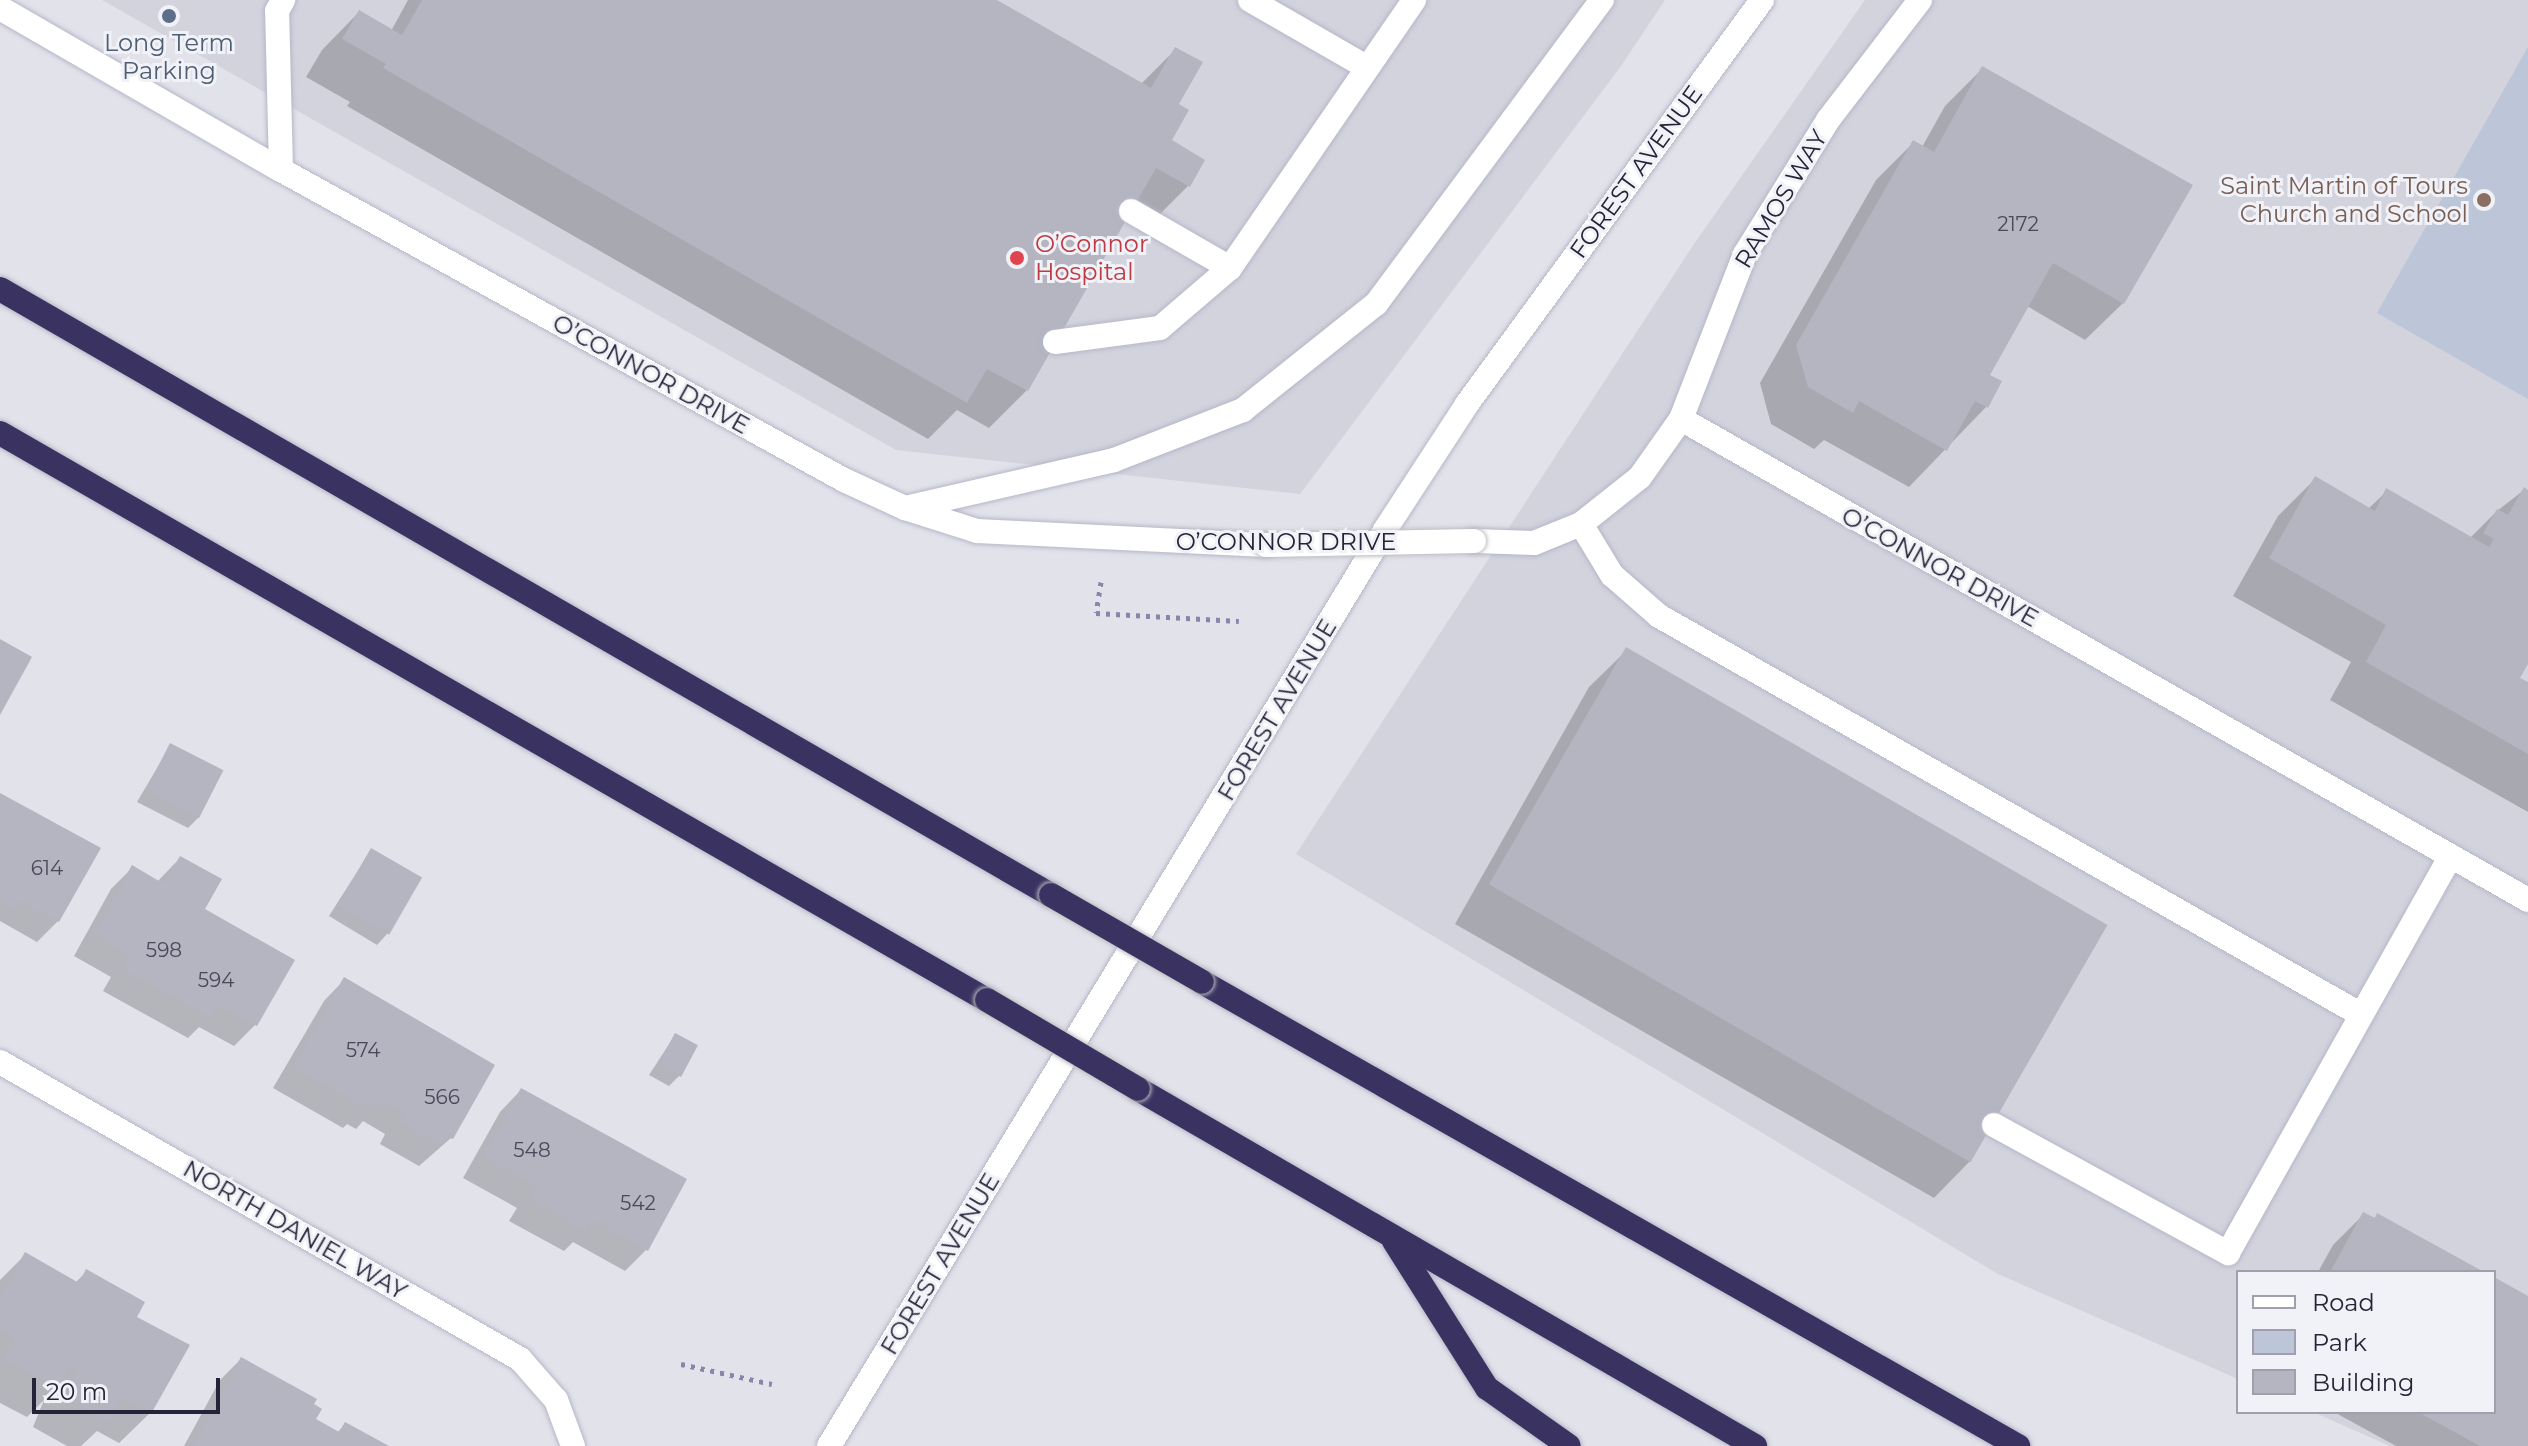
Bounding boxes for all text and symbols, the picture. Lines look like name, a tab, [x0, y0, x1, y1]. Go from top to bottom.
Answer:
marker: Long Term Parking	[160, 7, 178, 25]
place label: Long Term Parking	[104, 29, 234, 85]
street label: FOREST AVENUE	[1564, 80, 1708, 264]
street label: RAMOS WAY	[1729, 125, 1833, 273]
place label: Saint Martin of Tours Church and School	[2220, 172, 2468, 228]
marker: Saint Martin of Tours Church and School	[2475, 191, 2493, 209]
house number: 2172	[1997, 212, 2039, 236]
place label: O’Connor Hospital	[1035, 230, 1149, 286]
marker: O’Connor Hospital	[1006, 247, 1028, 269]
street label: O’CONNOR DRIVE	[548, 308, 754, 440]
street label: O’CONNOR DRIVE	[1837, 501, 2043, 633]
street label: O’CONNOR DRIVE	[1176, 528, 1396, 556]
street label: FOREST AVENUE	[1211, 614, 1343, 806]
house number: 614	[31, 856, 63, 880]
house number: 598	[146, 938, 182, 962]
house number: 594	[198, 968, 234, 992]
house number: 574	[346, 1038, 380, 1062]
house number: 566	[424, 1085, 460, 1109]
house number: 548	[513, 1138, 551, 1162]
street label: NORTH DANIEL WAY	[178, 1154, 412, 1306]
street label: FOREST AVENUE	[874, 1168, 1006, 1360]
house number: 542	[620, 1191, 656, 1215]
legend	[2236, 1270, 2496, 1414]
text: Road	[2312, 1288, 2375, 1317]
text: Park	[2312, 1328, 2367, 1357]
scale bar	[36, 1362, 224, 1412]
text: Building	[2312, 1368, 2415, 1397]
text: 20 m	[46, 1377, 107, 1406]

